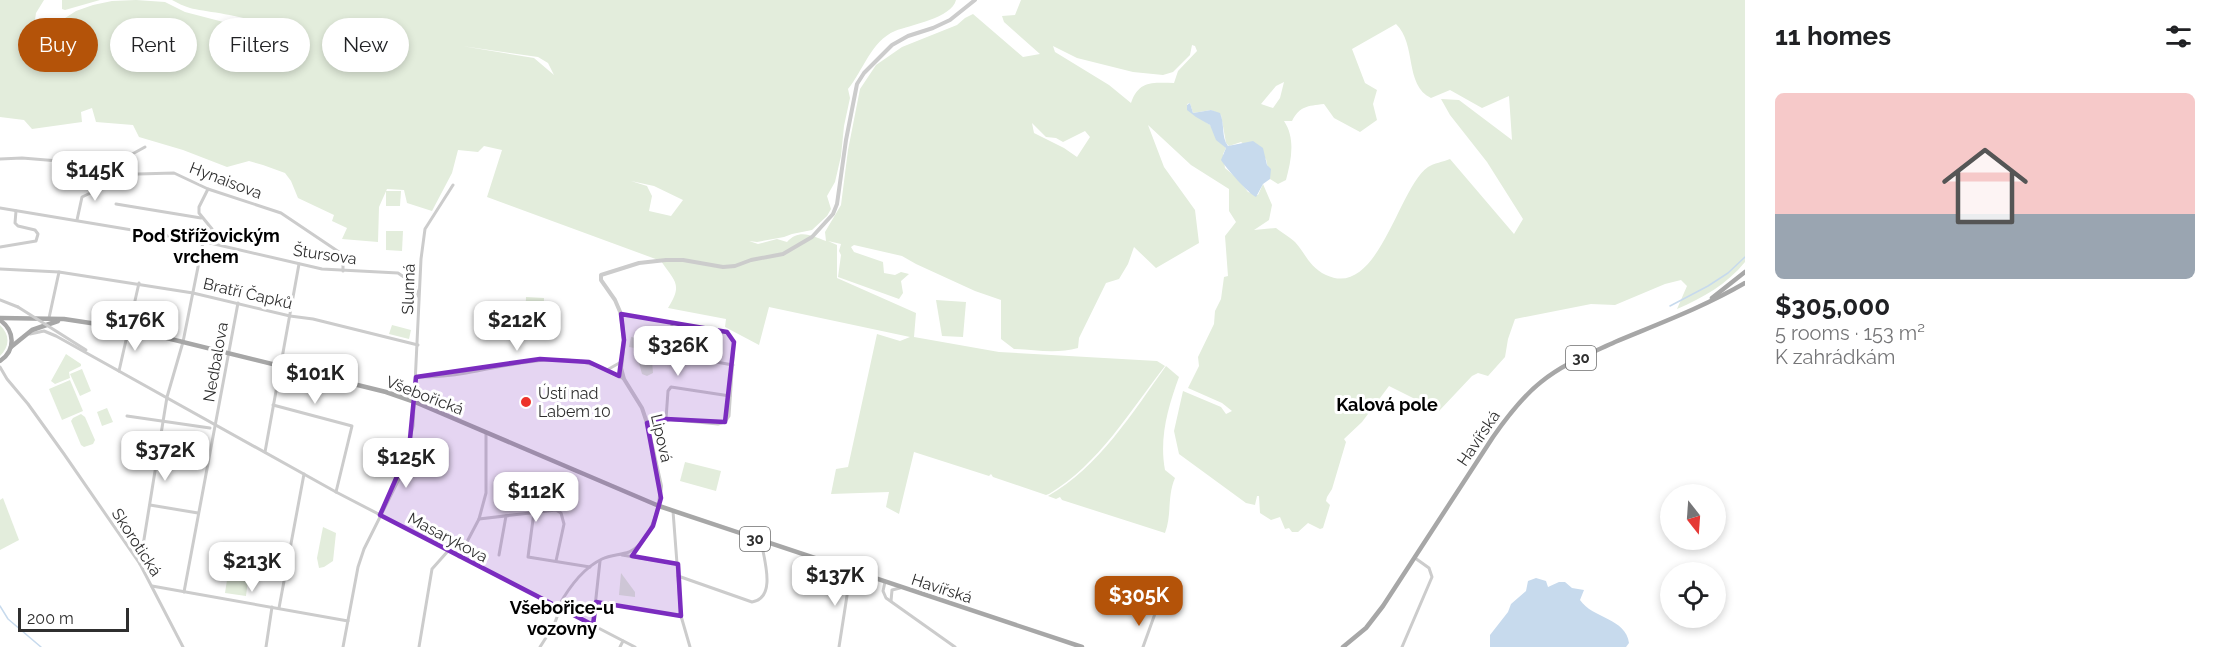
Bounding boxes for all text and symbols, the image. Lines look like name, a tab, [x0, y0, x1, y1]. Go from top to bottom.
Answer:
chip: Buy	[18, 18, 98, 72]
chip: Rent	[110, 18, 197, 72]
chip: Filters	[209, 18, 310, 72]
chip: New	[322, 18, 409, 72]
icon: filters	[2162, 20, 2195, 53]
text: 11 homes	[1775, 21, 1891, 51]
icon: home	[1931, 132, 2039, 240]
pin: $145K	[53, 151, 137, 202]
text: $145K	[66, 158, 124, 182]
street label: Hynaisova	[187, 158, 265, 203]
district label: Pod Střížovickým vrchem	[132, 225, 280, 267]
street label: Štursova	[292, 240, 358, 268]
street label: Slunná	[398, 263, 419, 315]
street label: Bratří Čapků	[201, 273, 295, 313]
text: $305,000	[1775, 291, 1890, 321]
pin: $176K	[93, 301, 177, 352]
pin: $212K	[475, 301, 559, 352]
text: $176K	[105, 308, 165, 332]
text: $212K	[488, 308, 546, 332]
street label: Nedbalova	[199, 321, 232, 404]
text: 5 rooms · 153 m²	[1775, 321, 1925, 345]
pin: $326K	[636, 326, 720, 377]
text: $326K	[648, 333, 708, 357]
text: K zahrádkám	[1775, 345, 1895, 369]
road number: 30	[1566, 346, 1596, 370]
pin: $101K	[273, 354, 357, 405]
text: $101K	[286, 361, 344, 385]
street label: Všebořická	[383, 372, 466, 419]
place label: Ústí nad Labem 10	[538, 383, 611, 421]
district label: Kalová pole	[1336, 394, 1438, 415]
marker: Ústí nad Labem 10	[519, 395, 533, 409]
street label: Havířská	[1453, 407, 1504, 470]
street label: Lipová	[647, 412, 676, 464]
pin: $372K	[123, 431, 207, 482]
text: $372K	[135, 438, 195, 462]
pin: $125K	[364, 438, 448, 489]
text: $125K	[377, 445, 435, 469]
pin: $112K	[494, 472, 578, 523]
text: $112K	[507, 479, 565, 503]
north arrow	[1660, 484, 1726, 550]
map controls	[1660, 484, 1726, 628]
street label: Skorotická	[108, 505, 165, 580]
street label: Masarykova	[405, 508, 491, 566]
road number: 30	[740, 527, 770, 551]
pin: $213K	[210, 542, 294, 593]
text: $213K	[223, 549, 281, 573]
pin: $137K	[793, 556, 877, 607]
button: locate	[1660, 562, 1726, 628]
text: $137K	[806, 563, 864, 587]
street label: Havířská	[909, 570, 975, 607]
pin: $305K	[1097, 576, 1181, 627]
text: $305K	[1109, 583, 1169, 607]
district label: Všebořice-u vozovny	[510, 597, 614, 639]
scale bar	[18, 605, 129, 632]
text: 200 m	[27, 609, 74, 628]

